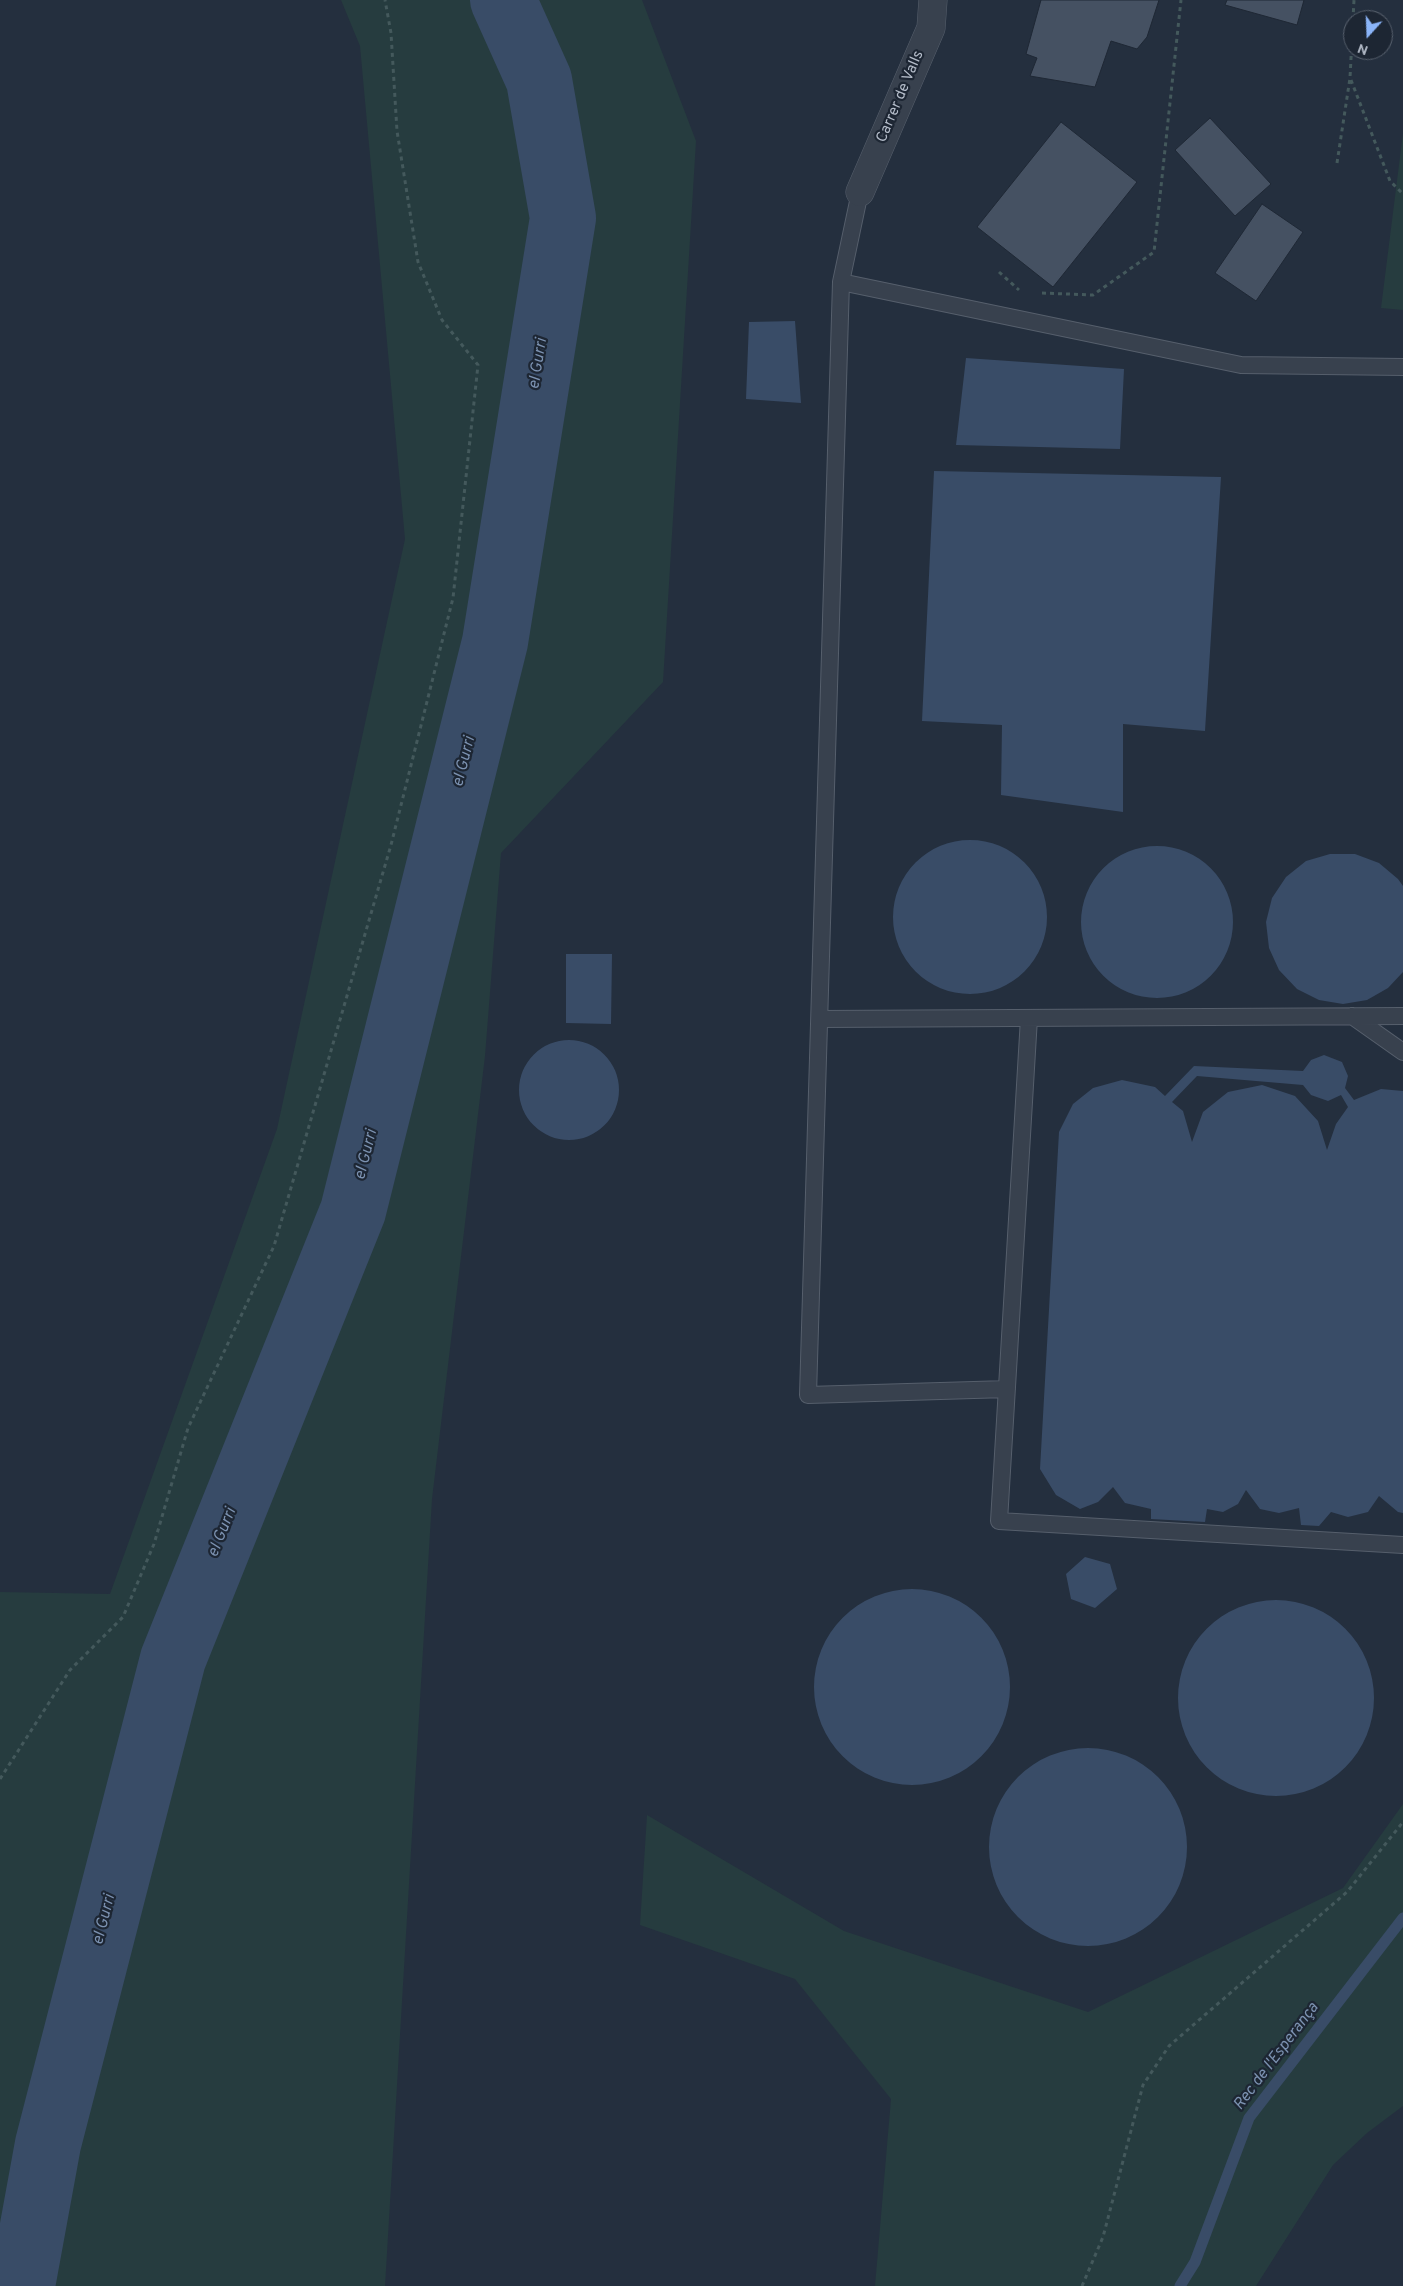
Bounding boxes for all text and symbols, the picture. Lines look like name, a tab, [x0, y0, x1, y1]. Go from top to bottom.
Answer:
north arrow	[1343, 10, 1393, 60]
text: N	[1355, 39, 1371, 58]
street label: Carrer de Valls	[874, 48, 928, 146]
water label: el Gurri	[526, 337, 552, 391]
water label: el Gurri	[449, 735, 481, 789]
water label: el Gurri	[351, 1128, 383, 1182]
water label: el Gurri	[205, 1506, 241, 1560]
water label: el Gurri	[89, 1893, 121, 1947]
water label: Rec de l'Esperança	[1230, 1999, 1324, 2115]

